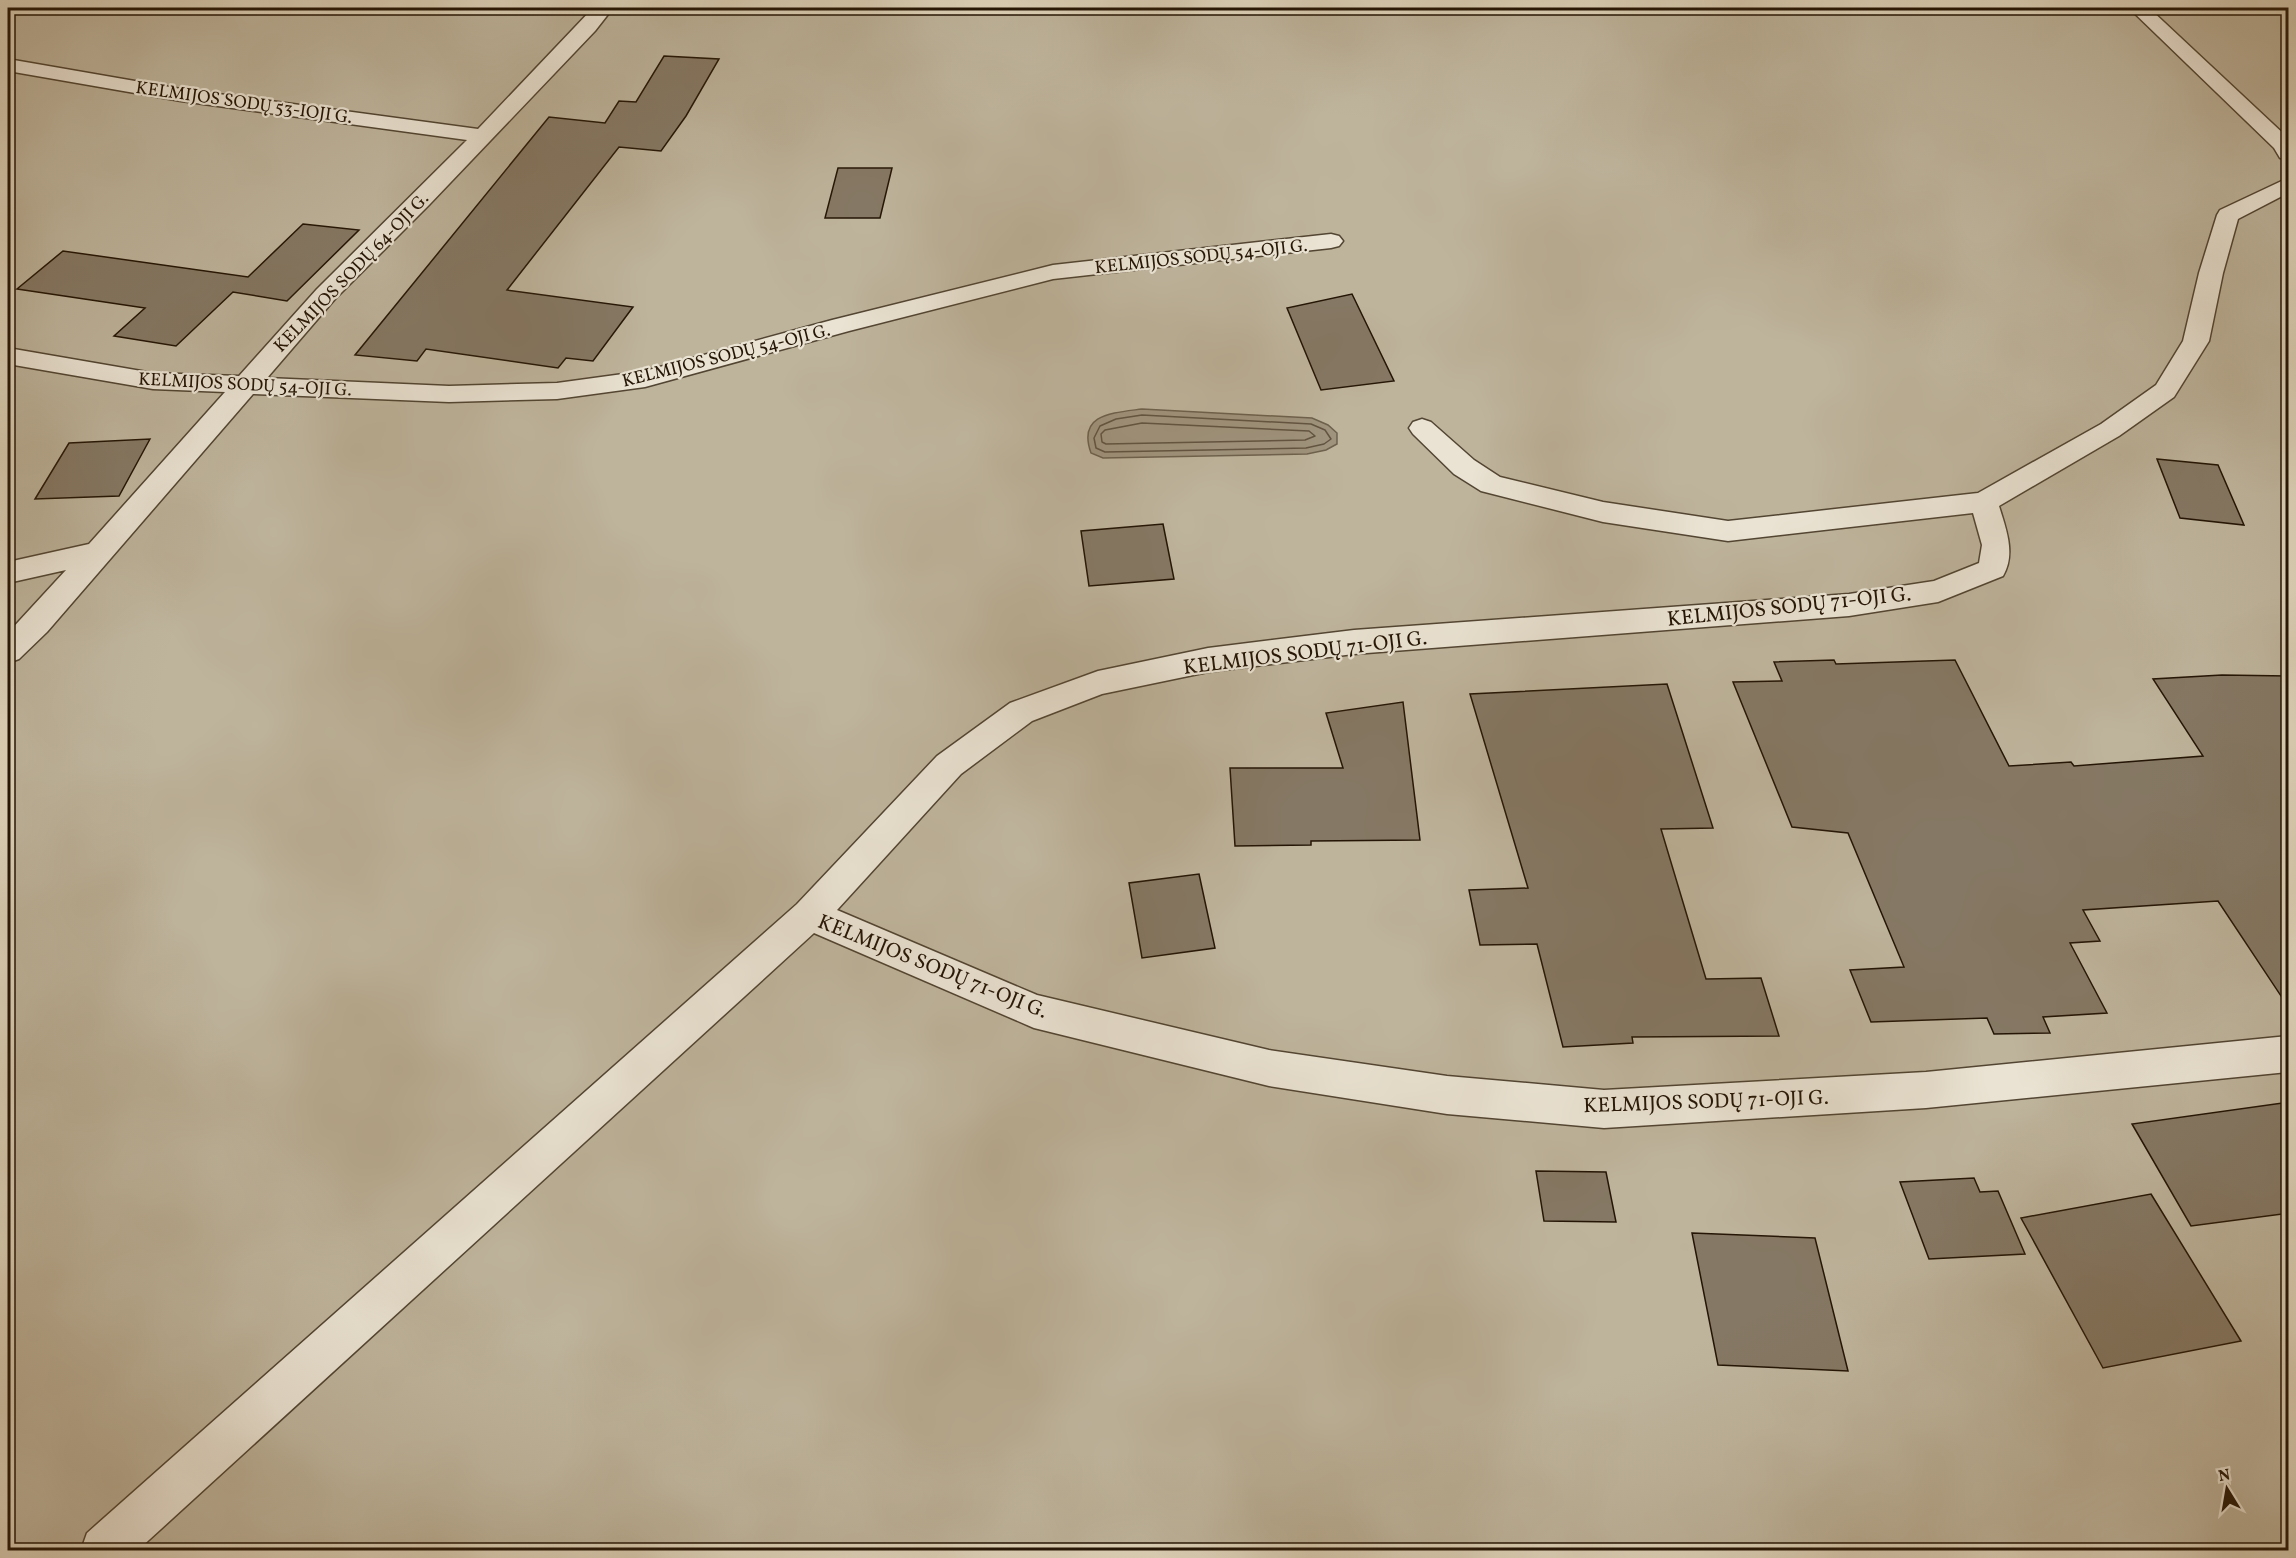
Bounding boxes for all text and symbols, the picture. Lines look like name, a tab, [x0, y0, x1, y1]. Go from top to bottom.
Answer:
street label: KELMIJOS SODŲ 53-IOJI G.	[134, 76, 354, 131]
street label: KELMIJOS SODŲ 64-OJI G.	[269, 187, 435, 359]
street label: KELMIJOS SODŲ 54-OJI G.	[1093, 234, 1309, 281]
street label: KELMIJOS SODŲ 54-OJI G.	[620, 318, 833, 394]
street label: KELMIJOS SODŲ 54-OJI G.	[137, 367, 352, 404]
street label: KELMIJOS SODŲ 71-OJI G.	[1666, 580, 1913, 635]
street label: KELMIJOS SODŲ 71-OJI G.	[1182, 624, 1429, 683]
street label: KELMIJOS SODŲ 71-OJI G.	[813, 908, 1052, 1027]
street label: KELMIJOS SODŲ 71-OJI G.	[1583, 1084, 1829, 1121]
north arrow	[2197, 1459, 2257, 1519]
text: N	[2217, 1464, 2233, 1488]

